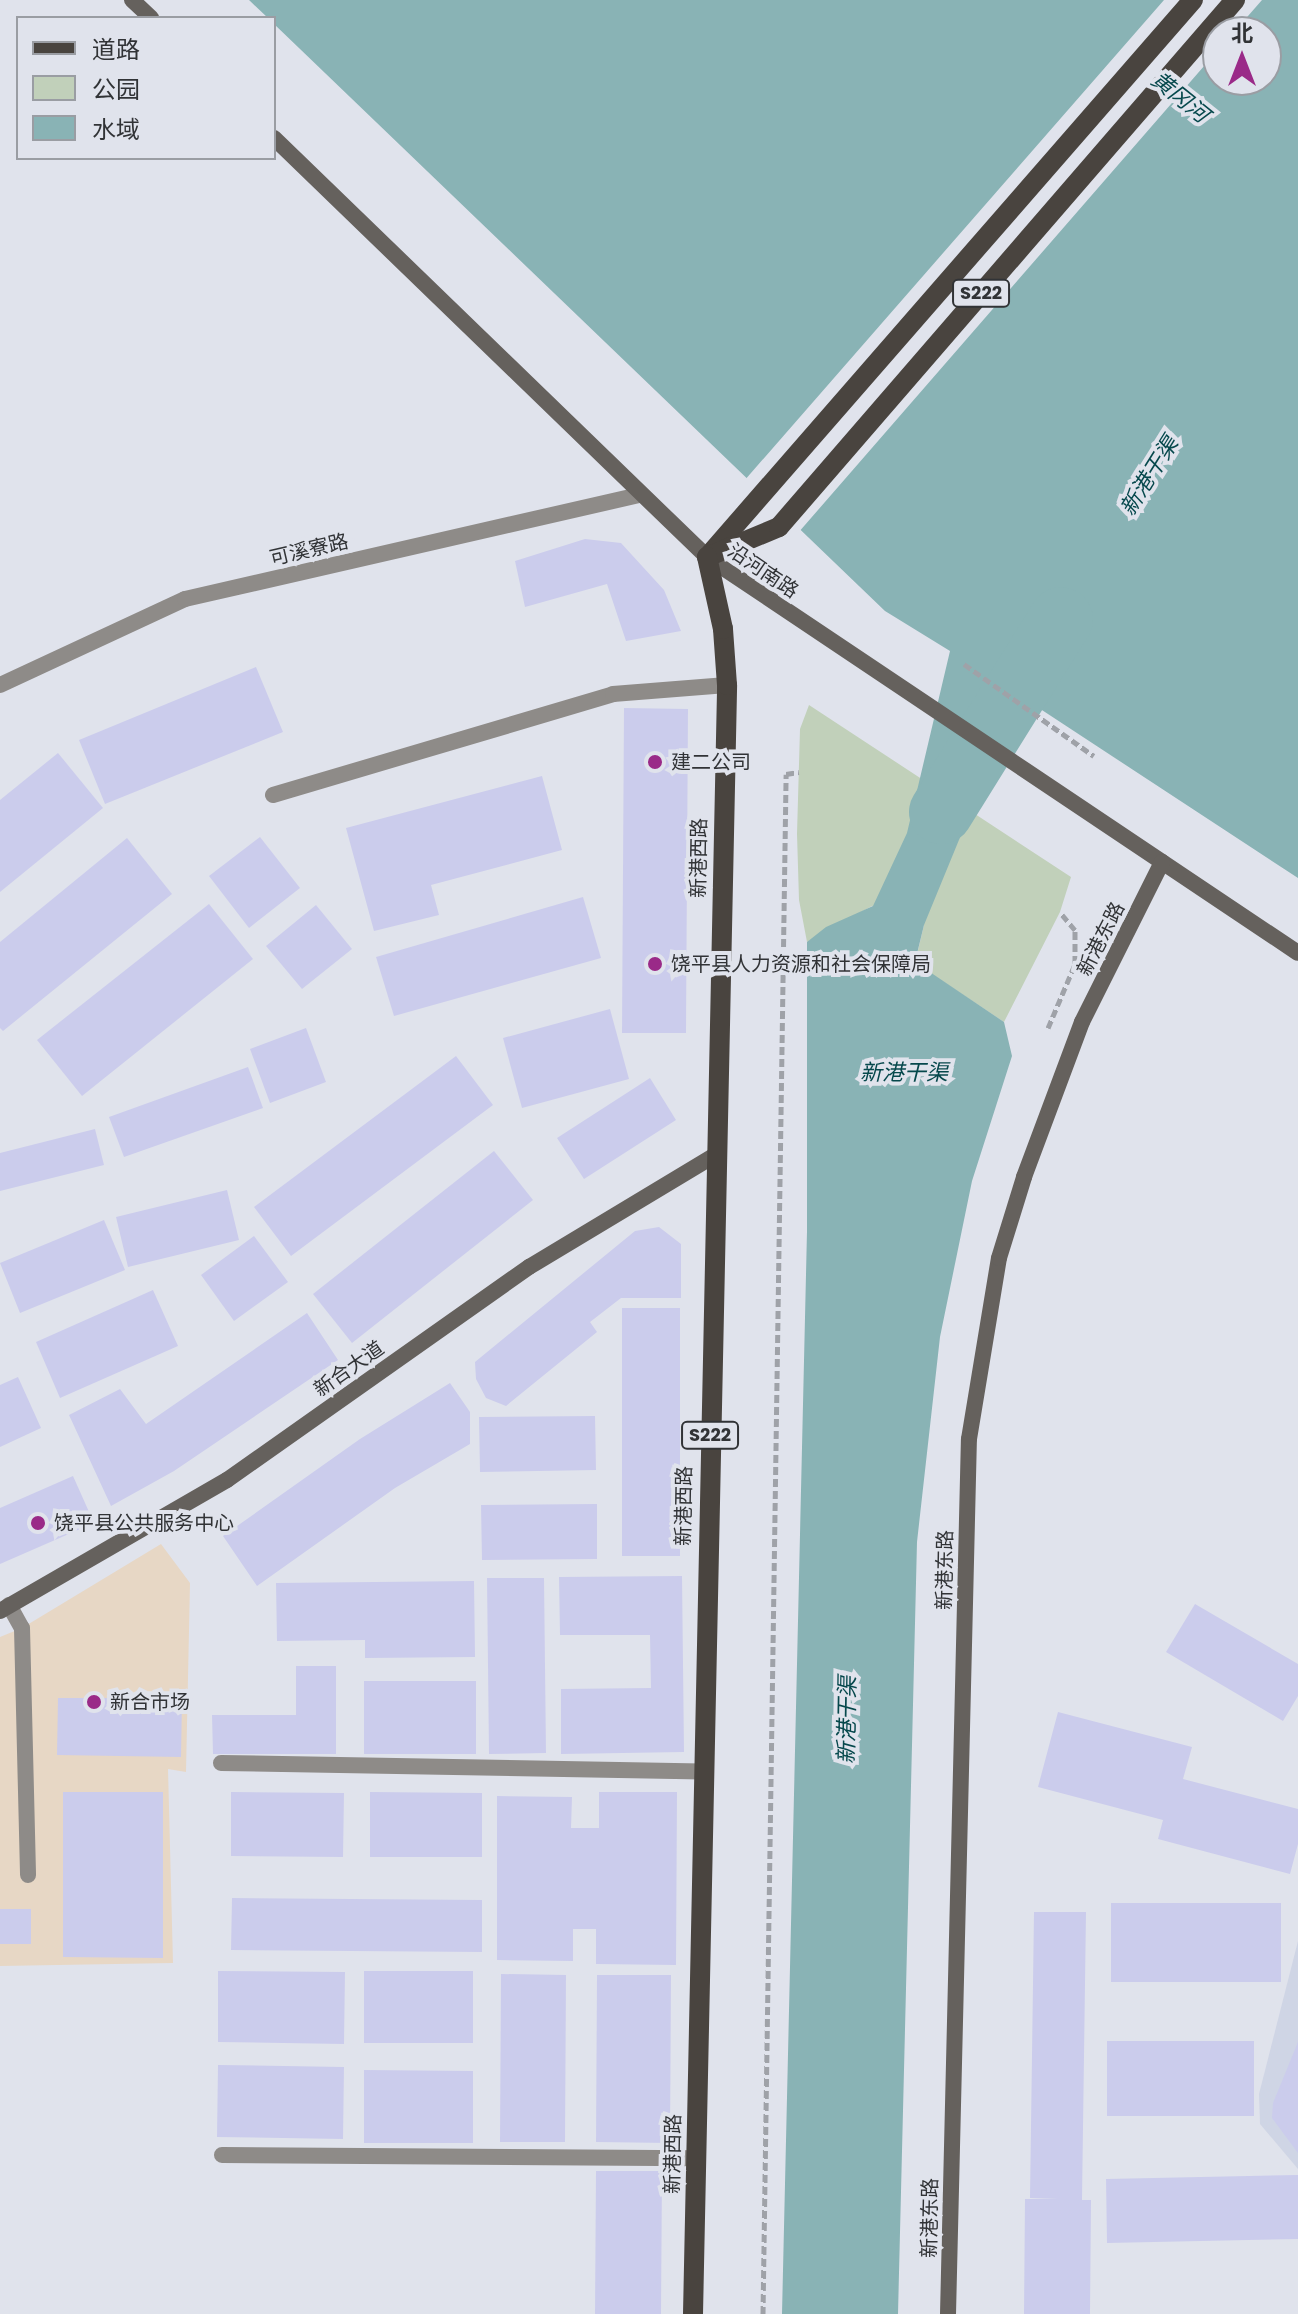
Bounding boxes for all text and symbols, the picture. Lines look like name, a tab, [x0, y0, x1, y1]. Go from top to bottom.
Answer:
legend	[16, 16, 276, 160]
north arrow	[1202, 16, 1282, 96]
text: 北	[1231, 18, 1253, 49]
text: 道路	[92, 33, 140, 66]
water label: 黄冈河	[1146, 66, 1214, 128]
text: 公园	[92, 73, 140, 106]
text: 水域	[92, 113, 140, 146]
road number: S222	[951, 279, 1011, 307]
water label: 新港干渠	[1114, 432, 1184, 520]
street label: 可溪寮路	[267, 529, 351, 571]
street label: 沿河南路	[723, 539, 803, 603]
place label: 建二公司	[671, 750, 751, 774]
marker: 建二公司	[646, 753, 664, 771]
street label: 新港西路	[686, 818, 712, 898]
street label: 新港东路	[1072, 898, 1130, 980]
place label: 饶平县人力资源和社会保障局	[671, 952, 931, 976]
marker: 饶平县人力资源和社会保障局	[646, 955, 664, 973]
water label: 新港干渠	[860, 1060, 948, 1086]
street label: 新合大道	[309, 1336, 389, 1402]
road number: S222	[680, 1421, 740, 1449]
street label: 新港西路	[671, 1466, 697, 1546]
place label: 饶平县公共服务中心	[54, 1511, 234, 1535]
marker: 饶平县公共服务中心	[29, 1514, 47, 1532]
street label: 新港东路	[932, 1530, 958, 1610]
water label: 新港干渠	[833, 1676, 861, 1764]
place label: 新合市场	[110, 1690, 190, 1714]
marker: 新合市场	[85, 1693, 103, 1711]
street label: 新港西路	[660, 2114, 686, 2194]
street label: 新港东路	[917, 2178, 943, 2258]

